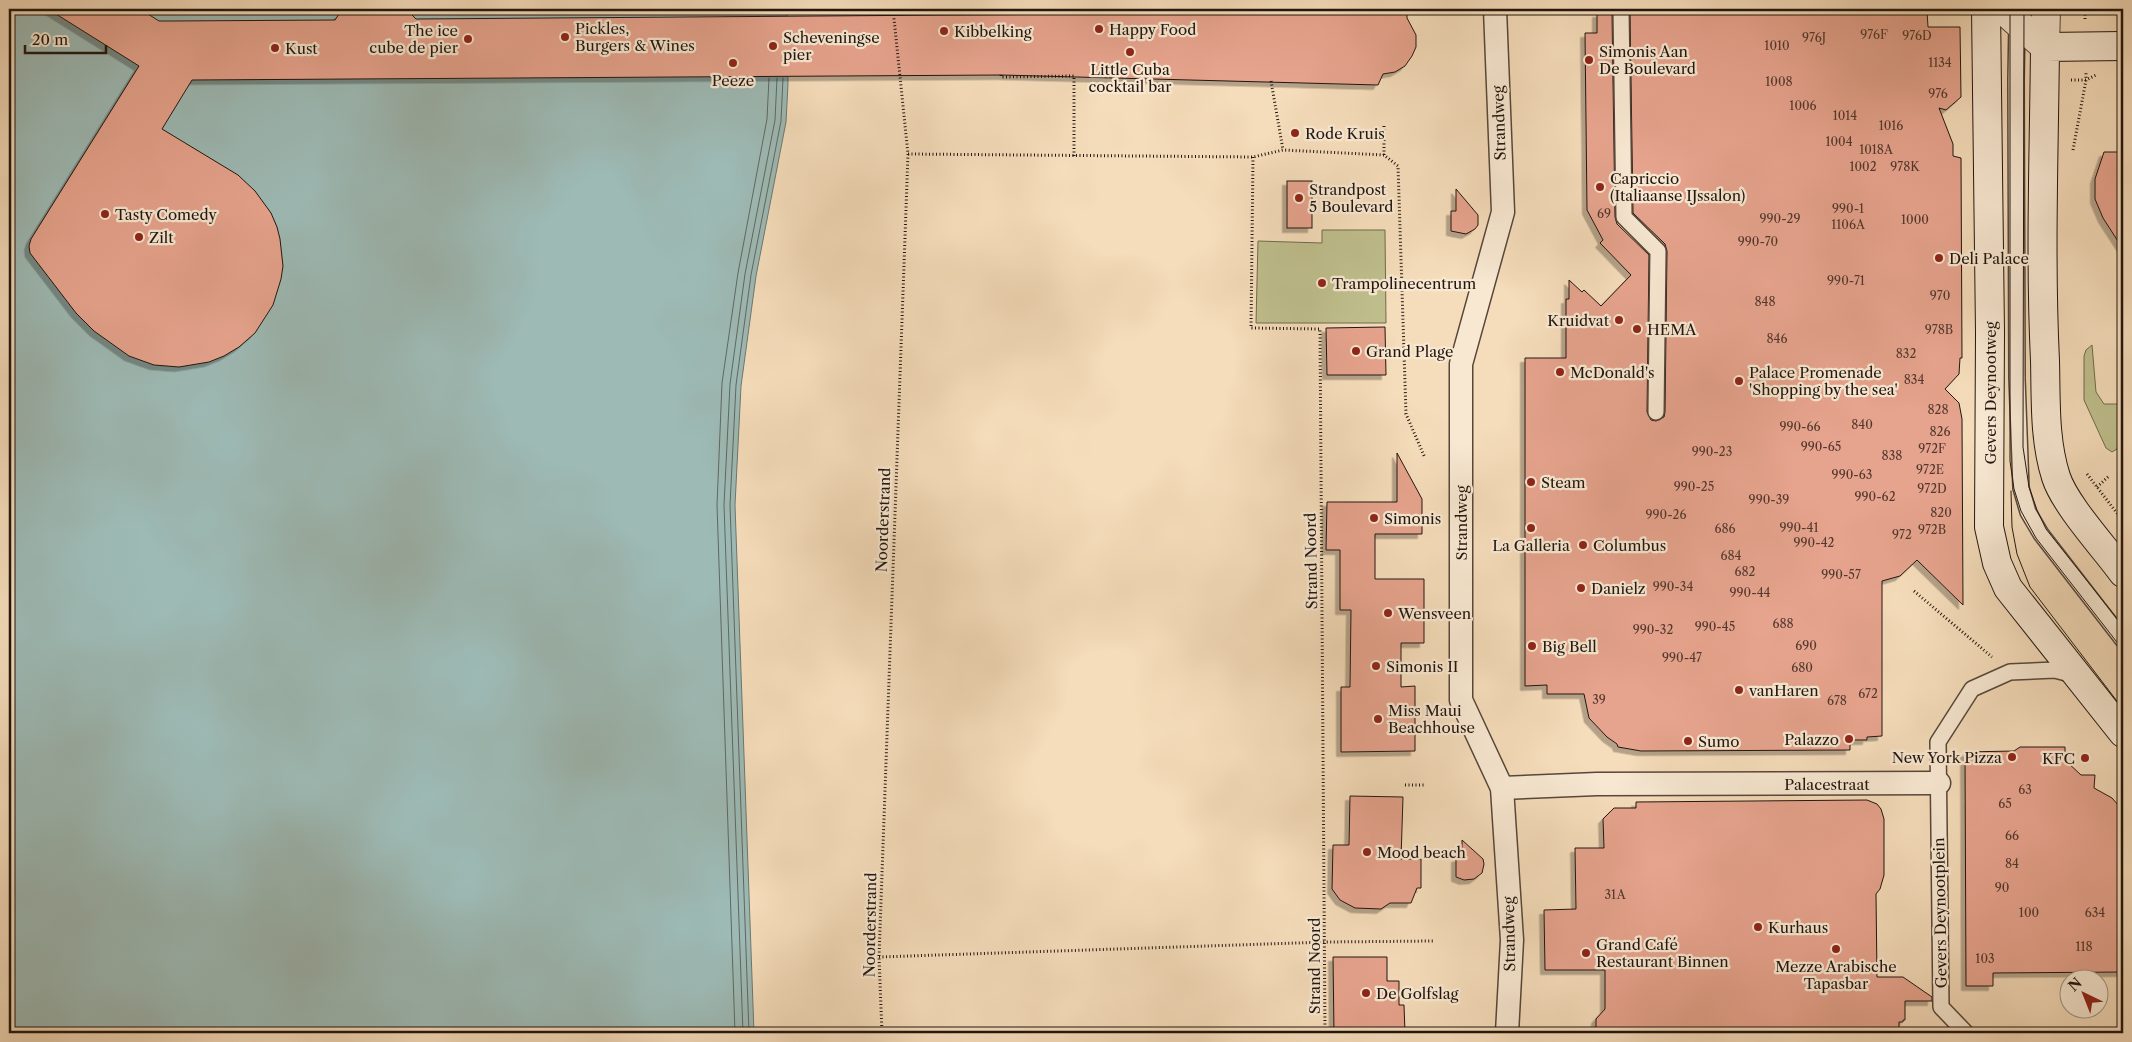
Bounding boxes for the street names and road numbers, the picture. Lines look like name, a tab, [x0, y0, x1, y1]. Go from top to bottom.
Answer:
street label: Strandweg	[1488, 85, 1510, 161]
street label: Gevers Deynootweg	[1981, 321, 2000, 465]
street label: Noorderstrand	[872, 467, 894, 573]
street label: Strandweg	[1452, 485, 1471, 561]
street label: Strand Noord	[1301, 513, 1321, 609]
street label: Palacestraat	[1784, 775, 1870, 794]
street label: Gevers Deynootplein	[1929, 837, 1951, 989]
street label: Noorderstrand	[860, 872, 880, 978]
street label: Strandweg	[1499, 896, 1519, 972]
street label: Strand Noord	[1305, 918, 1324, 1014]

